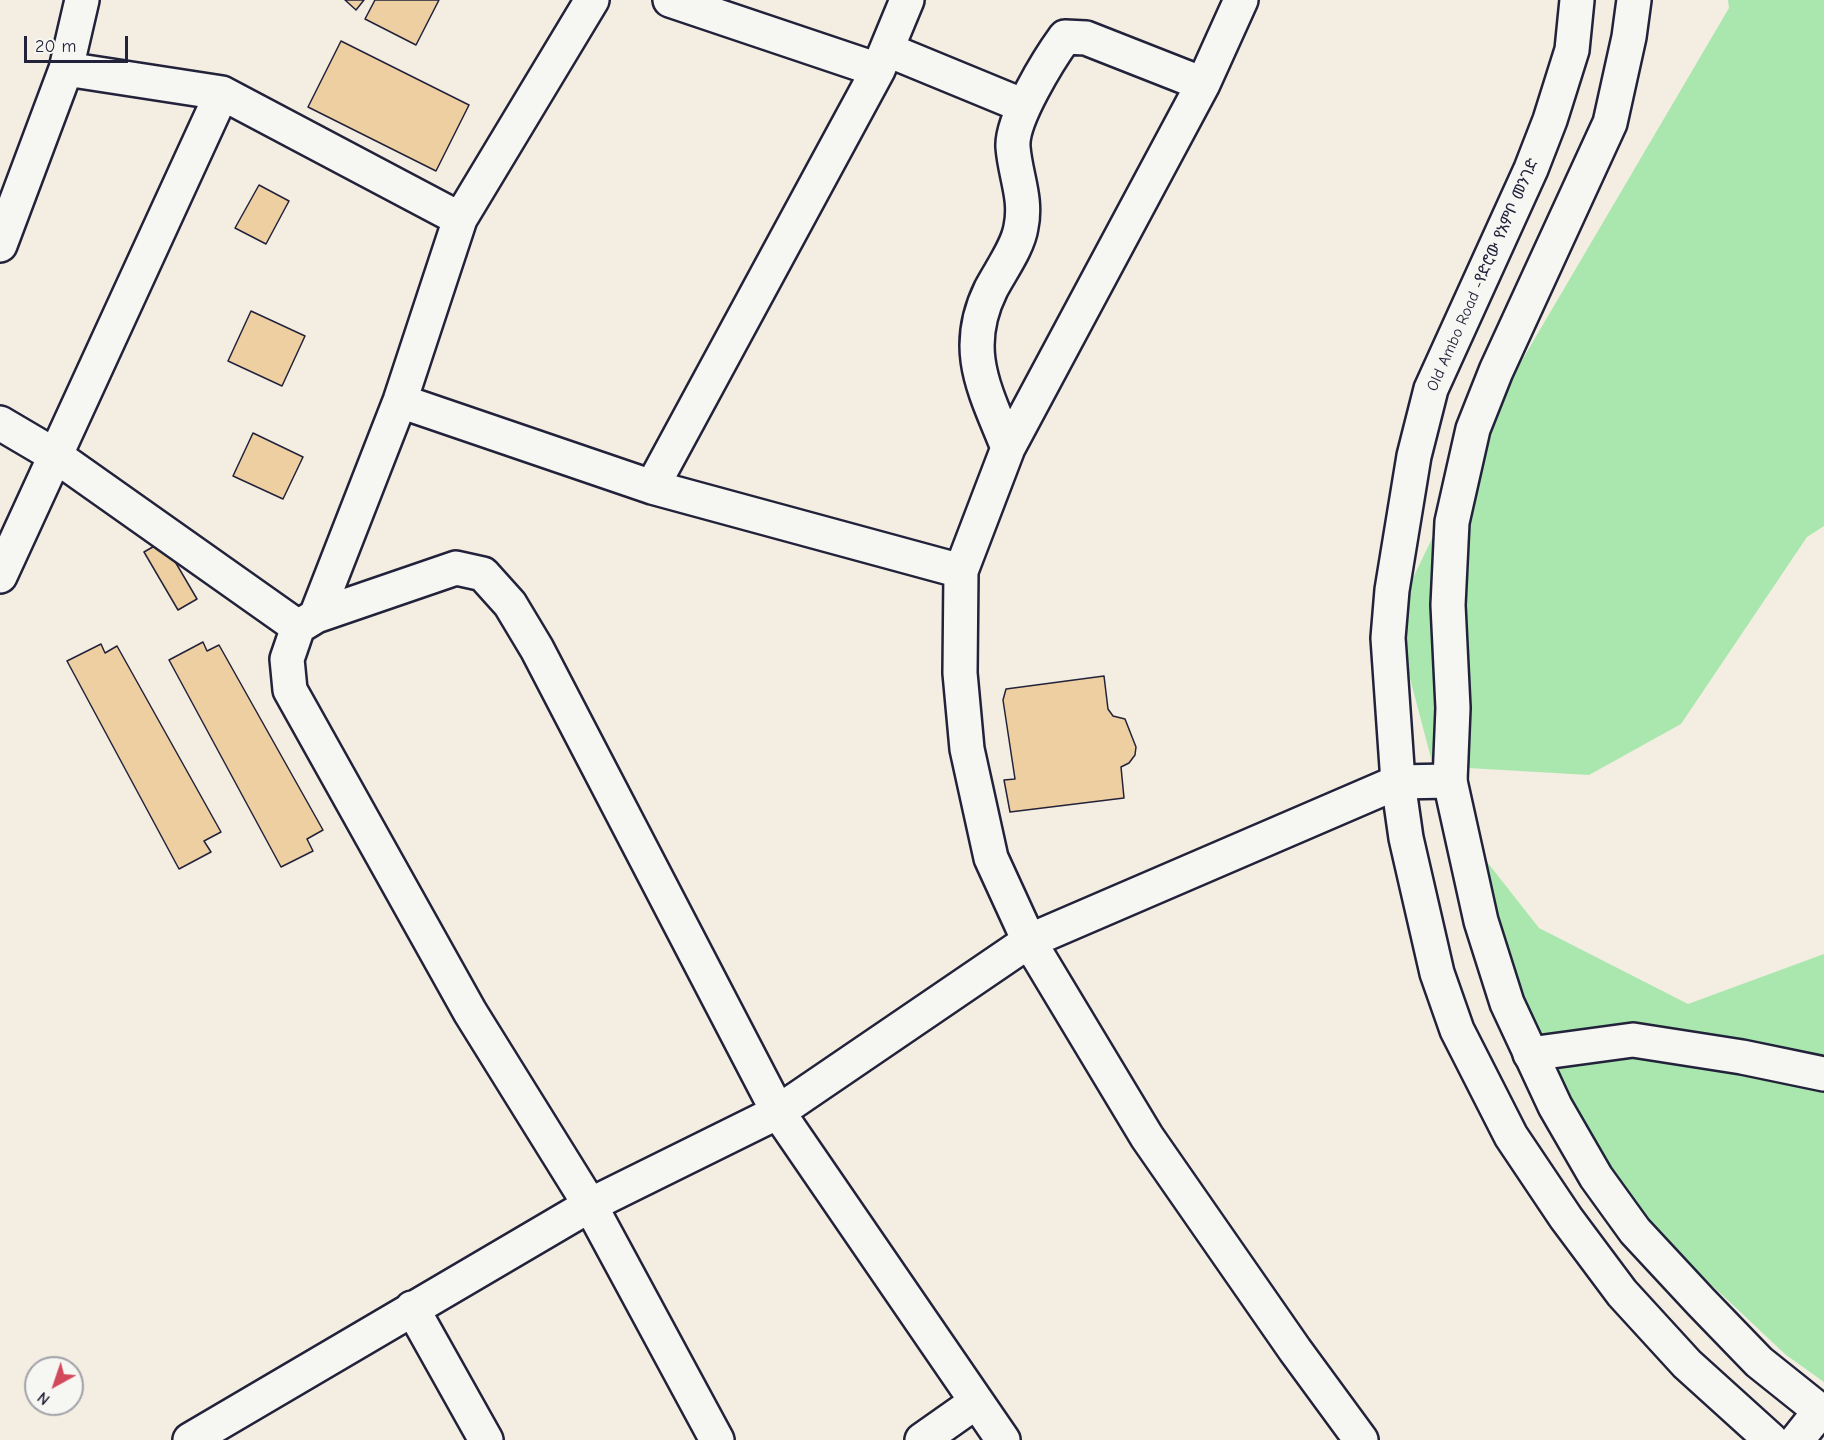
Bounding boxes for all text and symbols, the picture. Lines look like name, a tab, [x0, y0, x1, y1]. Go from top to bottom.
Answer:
scale bar	[27, 24, 130, 62]
text: 20 m	[35, 36, 76, 57]
street label: Old Ambo Road -የድሮው የአምቦ መንገድ	[1423, 156, 1543, 394]
north arrow	[24, 1356, 84, 1416]
text: N	[34, 1388, 53, 1409]

